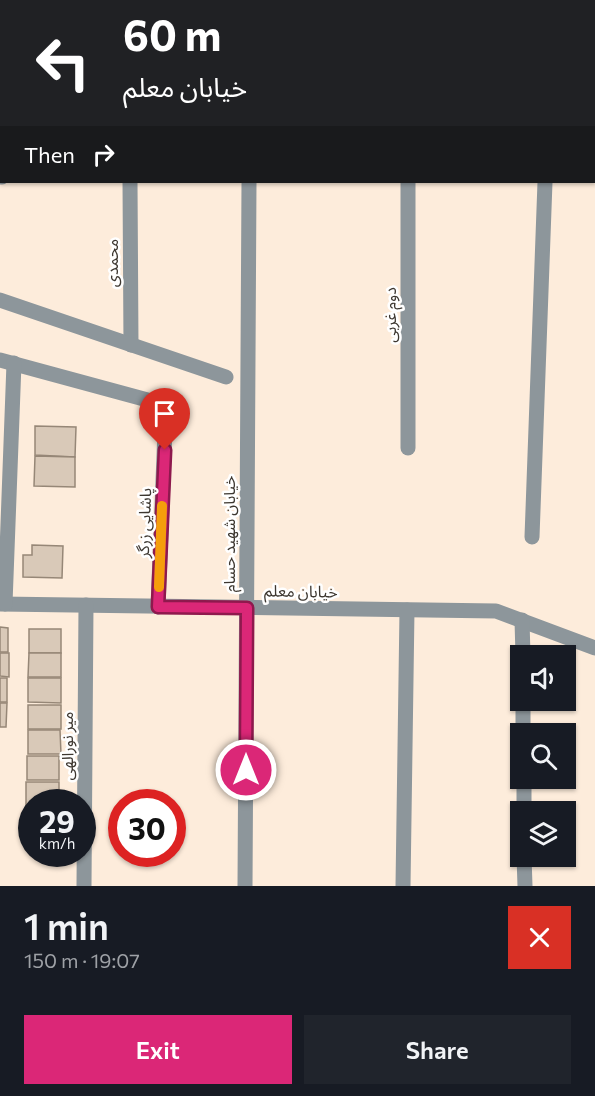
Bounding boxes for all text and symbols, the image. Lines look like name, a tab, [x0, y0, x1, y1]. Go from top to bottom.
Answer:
text: 60 m	[123, 8, 222, 60]
icon: left	[24, 24, 102, 102]
text: خیابان معلم	[123, 70, 247, 103]
icon: right	[87, 138, 120, 171]
text: Then	[24, 141, 75, 168]
street label: محمدی	[102, 239, 122, 287]
street label: دوم غربی	[380, 287, 403, 343]
pin	[139, 388, 190, 450]
icon: arrive	[148, 397, 181, 430]
street label: خیابان شهید حسام	[219, 476, 242, 592]
street label: پاشایی زرگر	[133, 488, 156, 560]
street label: خیابان معلم	[264, 580, 338, 605]
map controls	[510, 645, 576, 867]
button: sound	[510, 645, 576, 711]
street label: میر نورالهی	[57, 712, 77, 780]
button: search	[510, 723, 576, 789]
position arrow	[214, 738, 278, 802]
speed limit sign: 30	[108, 789, 186, 867]
button: layers	[510, 801, 576, 867]
text: 29	[39, 802, 75, 839]
text: km/h	[39, 834, 75, 852]
text: 1 min	[24, 903, 109, 947]
button: close	[508, 906, 571, 969]
text: 150 m · 19:07	[24, 948, 140, 972]
button: Exit	[24, 1015, 292, 1084]
button: Share	[304, 1015, 571, 1084]

